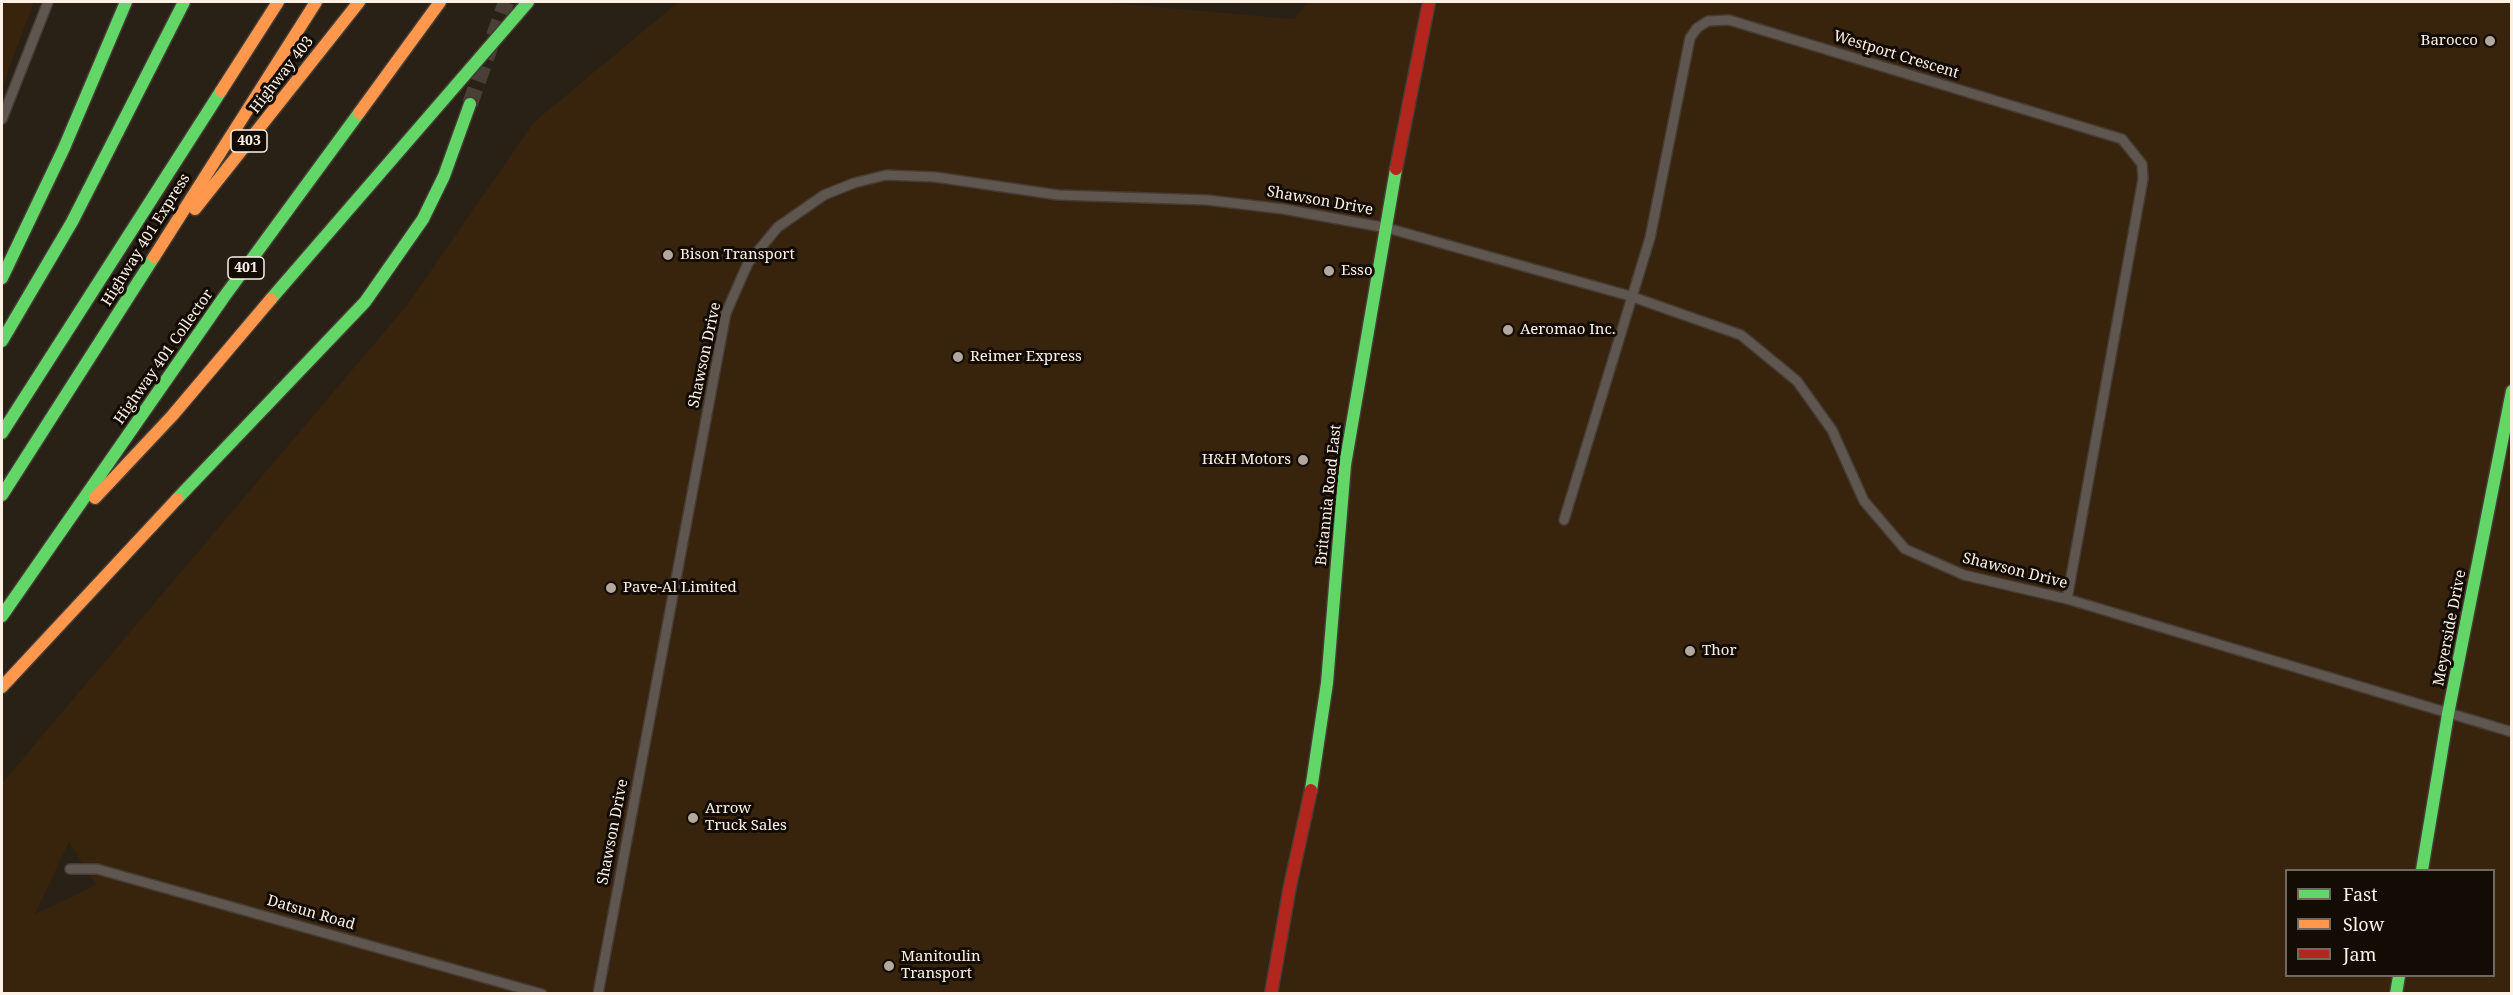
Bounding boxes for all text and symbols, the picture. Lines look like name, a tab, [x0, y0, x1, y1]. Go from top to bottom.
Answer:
street label: Westport Crescent	[1831, 27, 1961, 83]
place label: Barocco	[2421, 32, 2478, 50]
street label: Highway 403	[246, 33, 318, 117]
marker: Barocco	[2483, 34, 2497, 48]
road number: 403	[231, 130, 267, 152]
street label: Highway 401 Express	[98, 171, 194, 309]
street label: Shawson Drive	[1265, 183, 1375, 219]
place label: Bison Transport	[680, 246, 795, 264]
marker: Bison Transport	[661, 248, 675, 262]
road number: 401	[228, 257, 264, 279]
place label: Esso	[1341, 262, 1373, 280]
marker: Esso	[1322, 264, 1336, 278]
street label: Highway 401 Collector	[111, 286, 217, 428]
street label: Shawson Drive	[685, 301, 725, 409]
place label: Aeromao Inc.	[1520, 321, 1616, 339]
marker: Aeromao Inc.	[1501, 323, 1515, 337]
place label: Reimer Express	[970, 348, 1082, 366]
marker: Reimer Express	[951, 350, 965, 364]
street label: Britannia Road East	[1313, 424, 1345, 566]
place label: H&H Motors	[1202, 451, 1291, 469]
marker: H&H Motors	[1296, 453, 1310, 467]
street label: Shawson Drive	[1961, 549, 2069, 593]
street label: Meyerside Drive	[2430, 568, 2470, 688]
place label: Pave-Al Limited	[623, 579, 737, 597]
marker: Pave-Al Limited	[604, 581, 618, 595]
place label: Thor	[1702, 642, 1736, 660]
marker: Thor	[1683, 644, 1697, 658]
street label: Shawson Drive	[594, 778, 632, 886]
place label: Arrow Truck Sales	[705, 800, 787, 835]
marker: Arrow Truck Sales	[686, 811, 700, 825]
legend	[2285, 869, 2495, 977]
text: Fast	[2343, 882, 2378, 906]
street label: Datsun Road	[265, 892, 357, 934]
text: Slow	[2343, 912, 2384, 936]
text: Jam	[2343, 942, 2377, 966]
place label: Manitoulin Transport	[901, 948, 981, 983]
marker: Manitoulin Transport	[882, 959, 896, 973]

